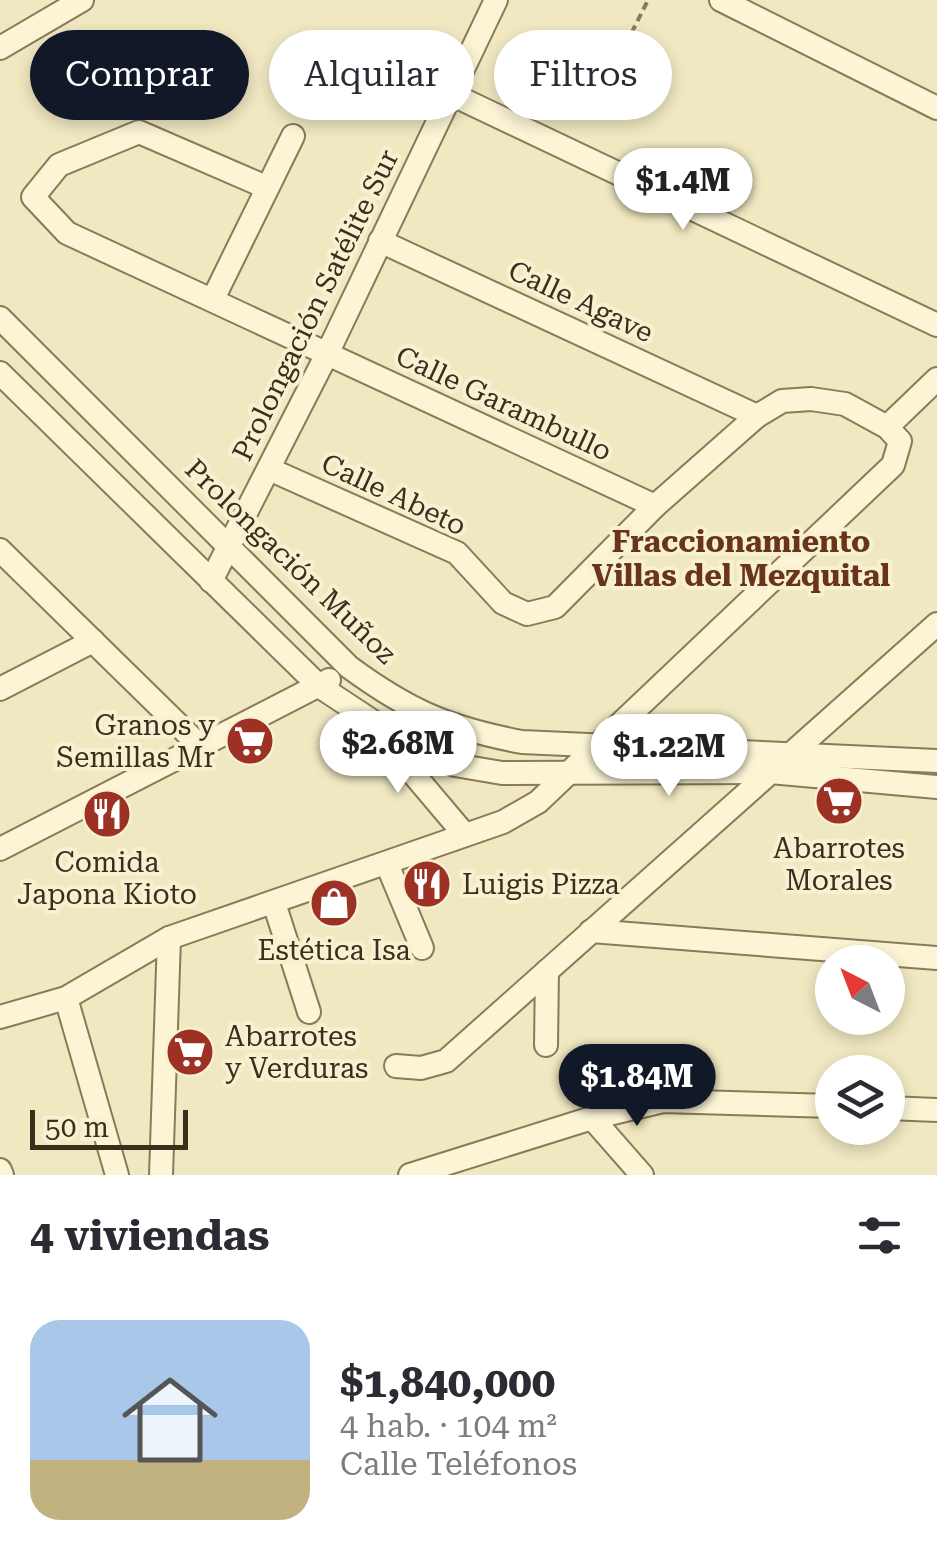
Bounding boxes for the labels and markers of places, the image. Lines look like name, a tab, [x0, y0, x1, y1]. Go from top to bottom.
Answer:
pin: $1.4M	[613, 148, 753, 233]
place label: Granos y Semillas Mr	[56, 709, 215, 774]
pin: $2.68M	[317, 711, 479, 796]
pin: $1.22M	[588, 714, 750, 799]
supermarket icon: Granos y Semillas Mr	[224, 715, 276, 767]
supermarket icon: Abarrotes Morales	[813, 775, 865, 827]
restaurant icon: Comida Japona Kioto	[81, 788, 133, 840]
place label: Abarrotes Morales	[773, 832, 905, 897]
place label: Comida Japona Kioto	[17, 846, 197, 911]
restaurant icon: Luigis Pizza	[401, 858, 453, 910]
place label: Luigis Pizza	[462, 868, 620, 901]
shop icon: Estética Isa	[308, 877, 360, 929]
place label: Estética Isa	[257, 934, 411, 967]
place label: Abarrotes y Verduras	[225, 1020, 368, 1085]
supermarket icon: Abarrotes y Verduras	[164, 1026, 216, 1078]
pin: $1.84M	[556, 1044, 718, 1129]

